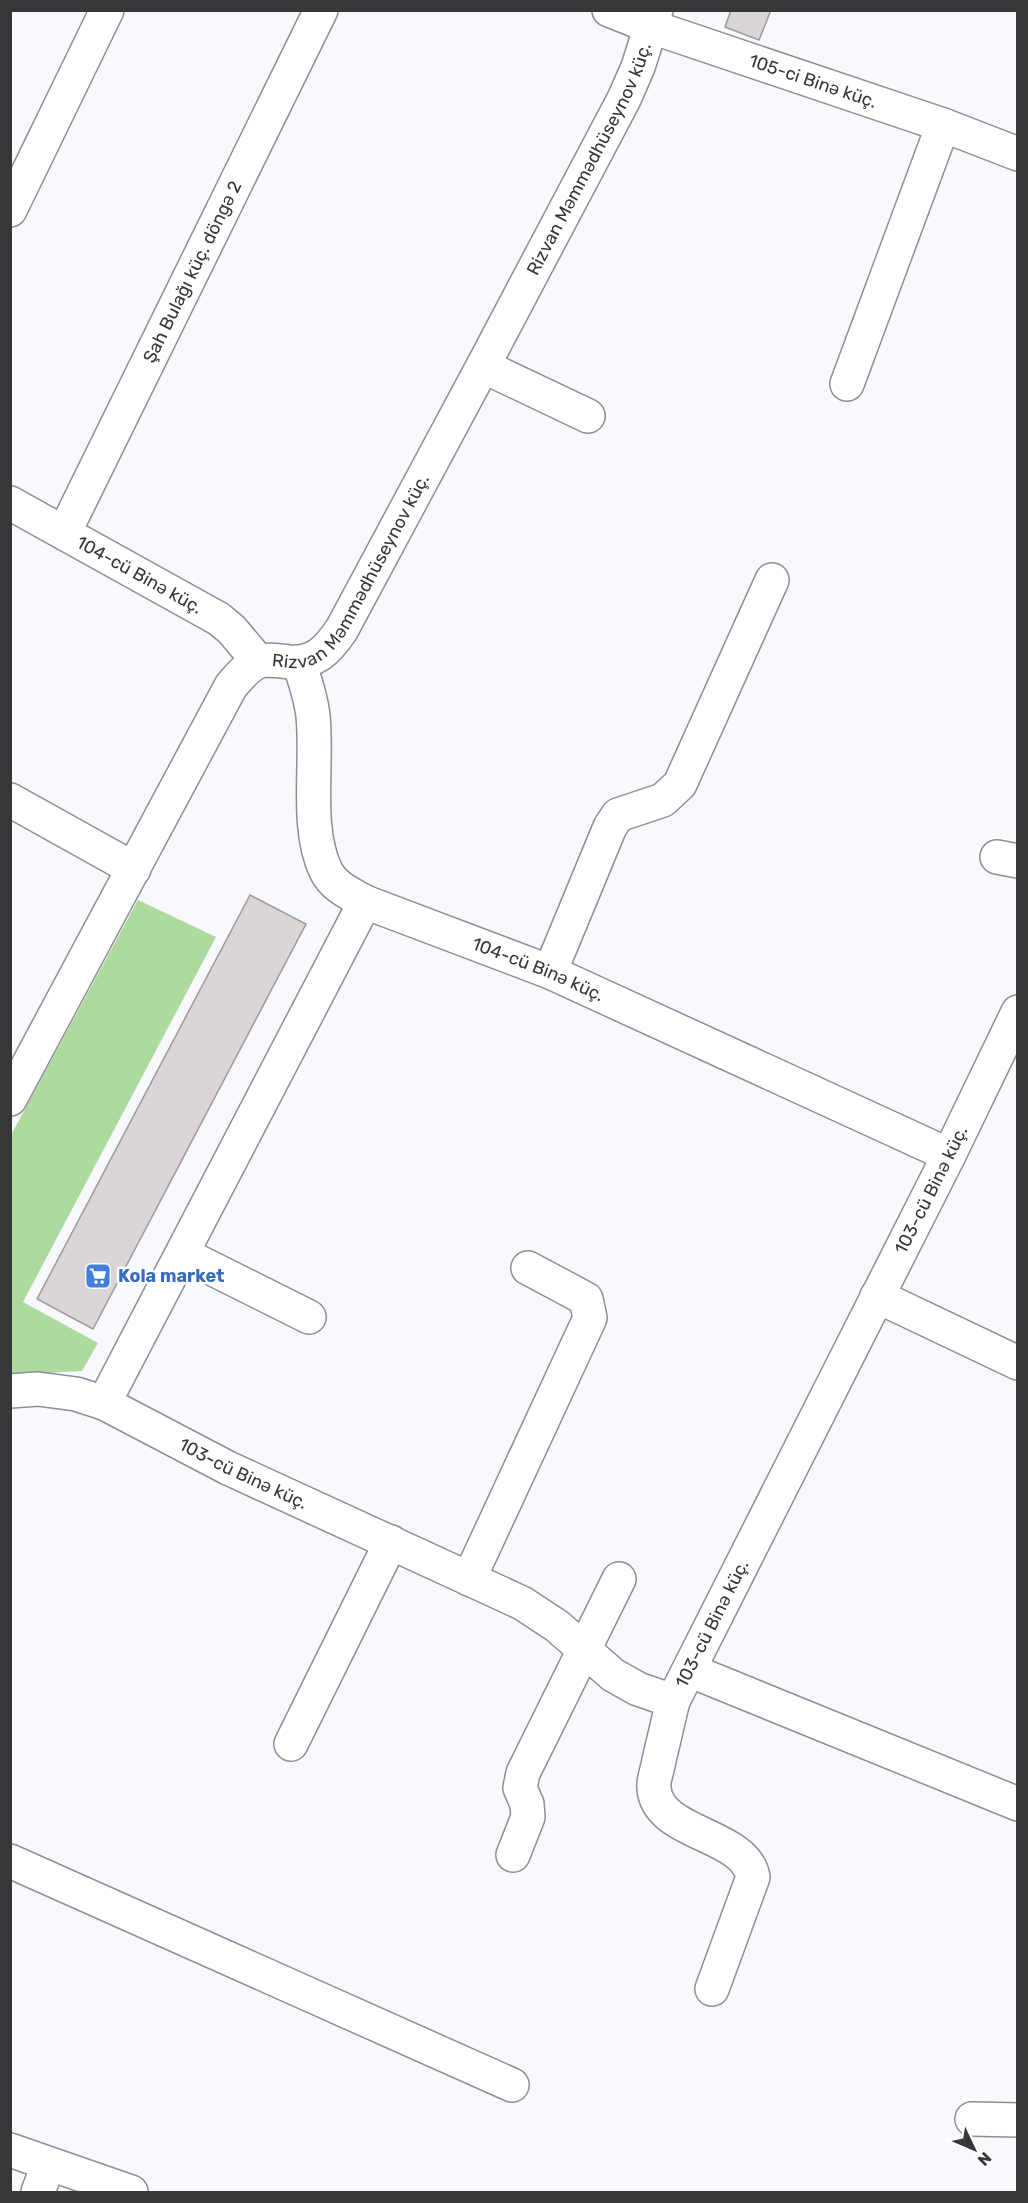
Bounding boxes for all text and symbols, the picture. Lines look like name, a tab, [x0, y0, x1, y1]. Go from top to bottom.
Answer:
street label: Rizvan Məmmədhüseynov küç.	[522, 40, 656, 279]
street label: 105-ci Binə küç.	[746, 49, 880, 113]
street label: Şah Bulağı küç. döngə 2	[138, 177, 246, 366]
street label: Rizvan Məmmədhüseynov küç.	[271, 470, 434, 673]
street label: 104-cü Binə küç.	[73, 531, 206, 619]
street label: 104-cü Binə küç.	[469, 933, 608, 1006]
street label: 103-cü Binə küç.	[890, 1122, 972, 1257]
supermarket icon: Kola market	[83, 1261, 113, 1291]
place label: Kola market	[118, 1265, 224, 1287]
street label: 103-cü Binə küç.	[175, 1433, 311, 1514]
street label: 103-cü Binə küç.	[671, 1556, 754, 1691]
north arrow	[944, 2119, 1004, 2179]
text: N	[974, 2148, 995, 2170]

